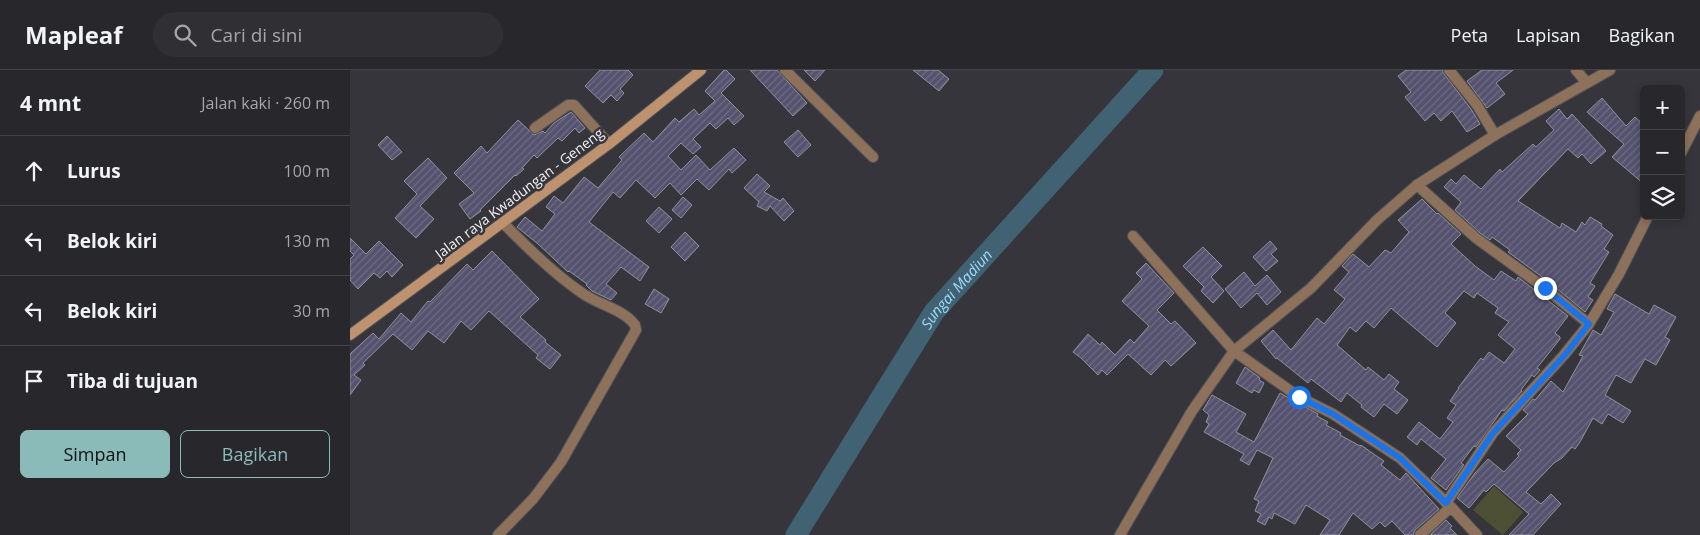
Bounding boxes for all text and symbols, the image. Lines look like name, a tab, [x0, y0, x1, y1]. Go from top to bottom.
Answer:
search box	[153, 12, 503, 57]
text: Mapleaf	[25, 18, 123, 51]
icon: search	[171, 21, 199, 49]
text: Cari di sini	[211, 22, 302, 48]
text: Peta	[1451, 23, 1488, 47]
text: Lapisan	[1516, 23, 1581, 47]
text: Bagikan	[1609, 23, 1675, 47]
map controls	[1640, 85, 1685, 220]
button: +	[1640, 85, 1685, 130]
text: 4 mnt	[20, 89, 81, 117]
text: Jalan kaki · 260 m	[201, 92, 330, 114]
street label: Jalan raya Kwadungan - Geneng	[429, 123, 607, 264]
button: −	[1640, 130, 1685, 175]
icon: ahead	[20, 157, 48, 185]
text: Lurus	[67, 158, 121, 184]
text: 100 m	[284, 160, 330, 182]
button: layers	[1640, 175, 1685, 220]
icon: left	[20, 227, 48, 255]
text: Belok kiri	[67, 228, 157, 254]
text: 130 m	[284, 230, 330, 252]
water label: Sungai Madiun	[916, 245, 996, 333]
route end	[1534, 277, 1557, 300]
icon: left	[20, 297, 48, 325]
text: Belok kiri	[67, 298, 157, 324]
text: 30 m	[293, 300, 330, 322]
icon: arrive	[20, 367, 48, 395]
text: Tiba di tujuan	[67, 368, 198, 394]
route start	[1288, 386, 1311, 409]
button: Simpan	[20, 430, 170, 478]
button: Bagikan	[180, 430, 330, 478]

